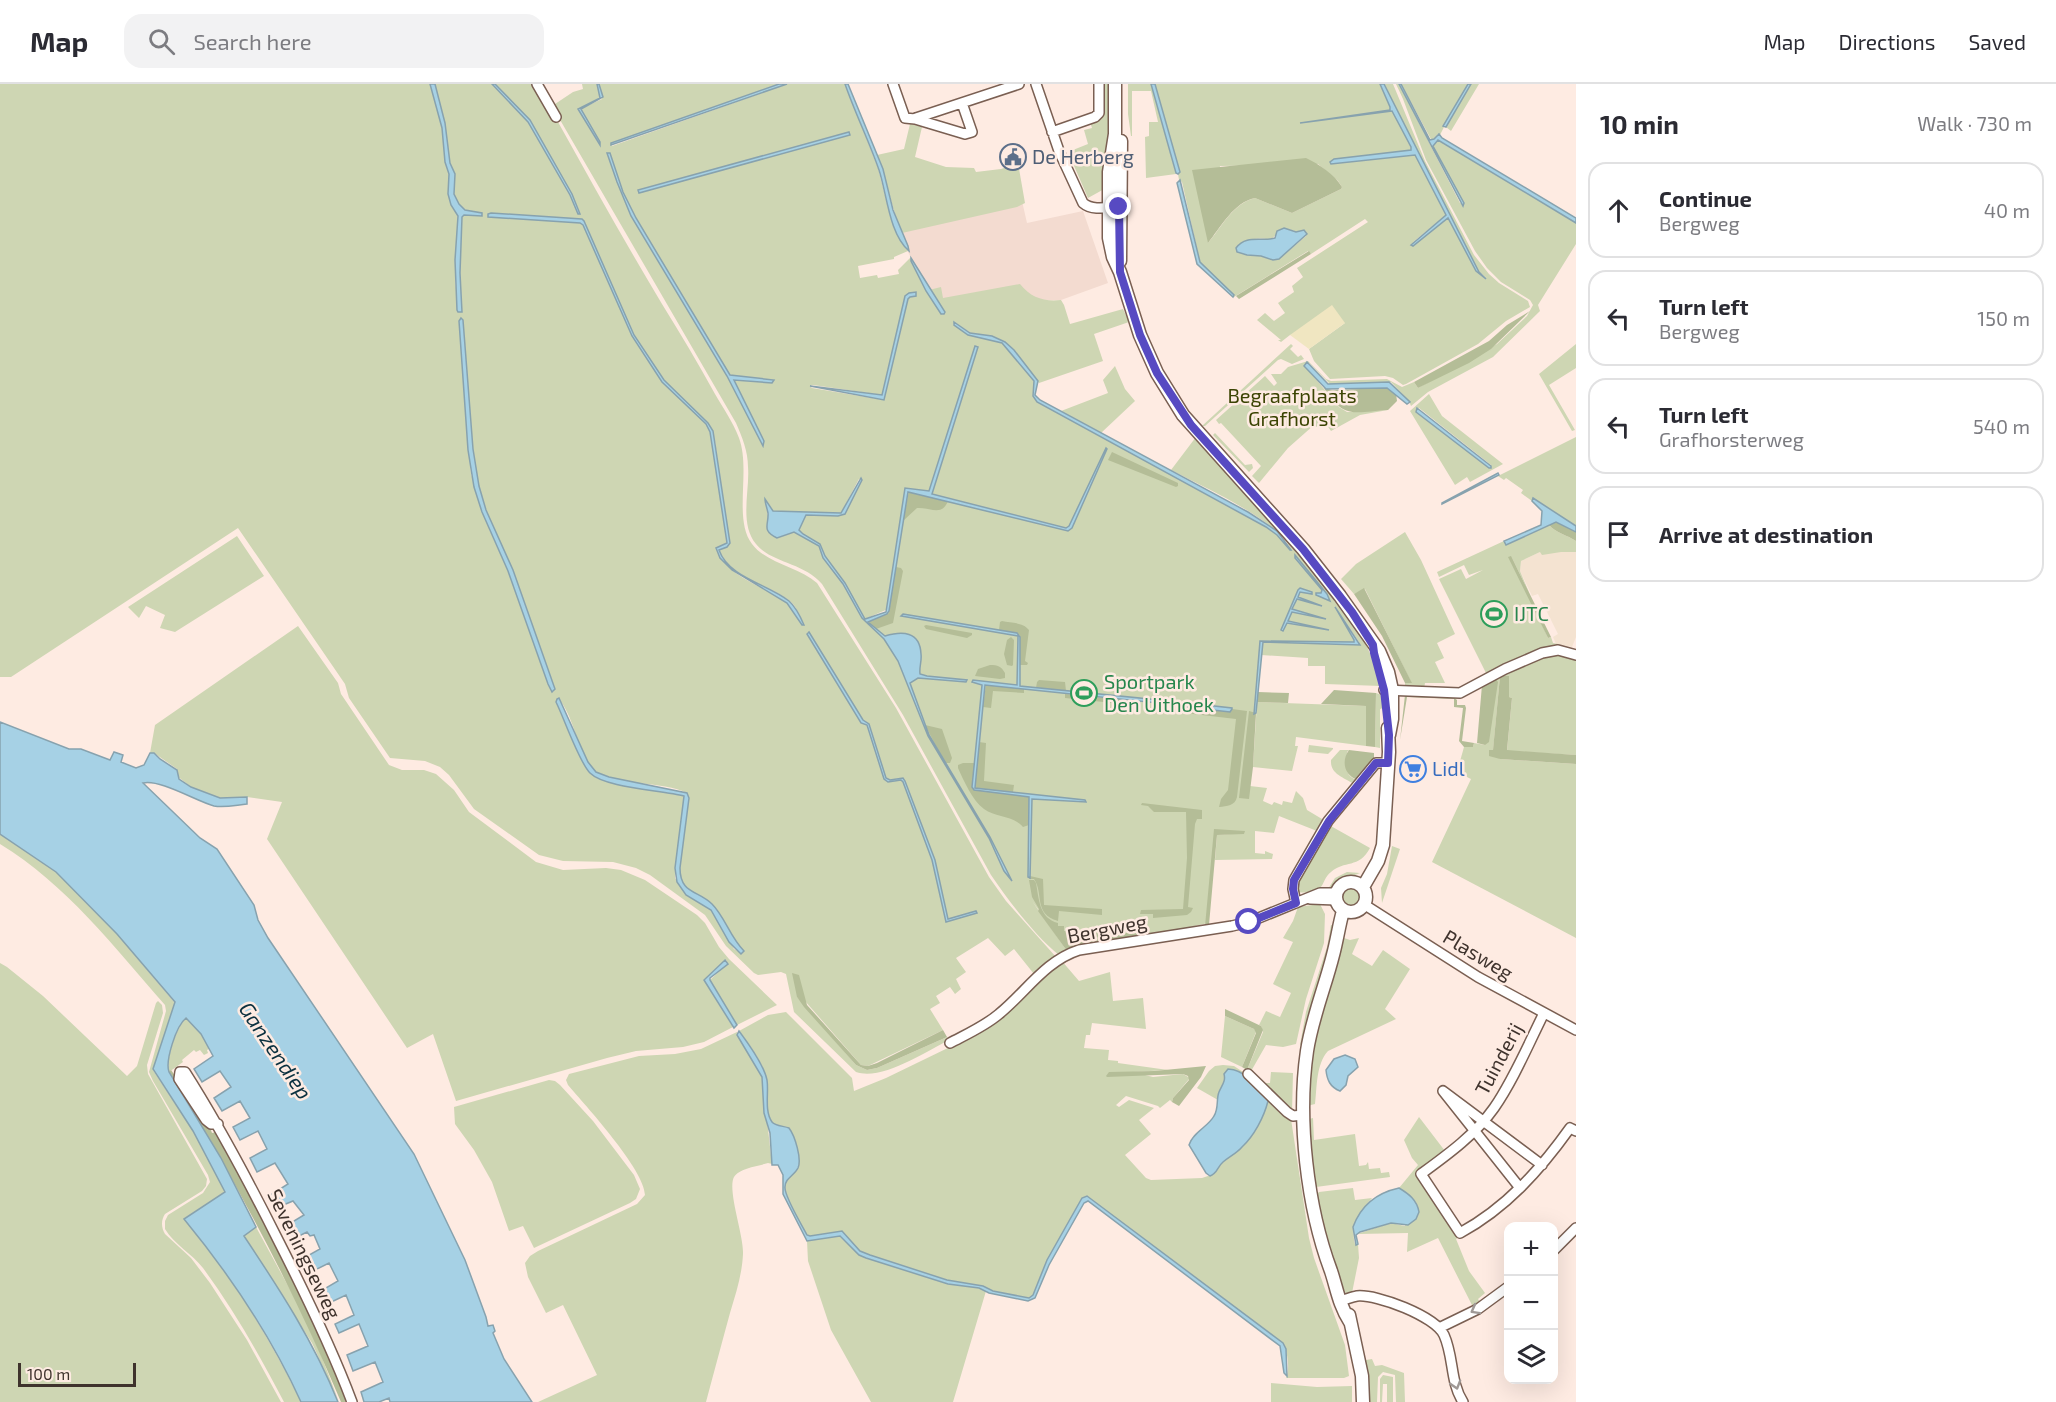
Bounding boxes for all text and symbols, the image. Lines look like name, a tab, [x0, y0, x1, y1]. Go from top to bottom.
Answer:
search box	[124, 14, 544, 68]
text: Map	[30, 24, 88, 58]
icon: search	[145, 25, 178, 58]
text: Search here	[193, 28, 312, 54]
text: Map	[1763, 29, 1806, 54]
text: Directions	[1839, 29, 1935, 54]
text: Saved	[1968, 29, 2026, 54]
text: 10 min	[1600, 108, 1679, 139]
text: Walk · 730 m	[1917, 111, 2032, 135]
public building icon: De Herberg	[998, 142, 1028, 172]
place label: De Herberg	[1032, 144, 1134, 168]
text: Continue	[1659, 185, 1752, 211]
route end	[1105, 193, 1131, 219]
icon: ahead	[1602, 194, 1635, 227]
text: 40 m	[1984, 198, 2030, 222]
text: Bergweg	[1659, 211, 1740, 235]
text: Turn left	[1659, 293, 1748, 319]
icon: left	[1602, 302, 1635, 335]
text: 150 m	[1977, 306, 2030, 330]
text: Bergweg	[1659, 319, 1740, 343]
park label: Begraafplaats Grafhorst	[1227, 383, 1357, 430]
text: Turn left	[1659, 401, 1748, 427]
icon: left	[1602, 410, 1635, 443]
text: 540 m	[1973, 414, 2030, 438]
text: Grafhorsterweg	[1659, 427, 1804, 451]
icon: arrive	[1602, 518, 1635, 551]
text: Arrive at destination	[1659, 521, 1873, 547]
sports icon: IJTC	[1479, 599, 1509, 629]
place label: IJTC	[1514, 601, 1549, 625]
place label: Sportpark Den Uithoek	[1104, 669, 1214, 716]
sports icon: Sportpark Den Uithoek	[1069, 678, 1099, 708]
supermarket icon: Lidl	[1398, 754, 1428, 784]
place label: Lidl	[1432, 756, 1465, 780]
route start	[1235, 908, 1261, 934]
street label: Bergweg	[1065, 909, 1149, 947]
street label: Plasweg	[1439, 924, 1518, 984]
water label: Ganzendiep	[235, 997, 318, 1103]
street label: Tuinderij	[1469, 1018, 1527, 1099]
street label: Seveningseweg	[263, 1185, 347, 1323]
map controls	[1504, 1222, 1558, 1384]
button: +	[1504, 1222, 1558, 1276]
button: −	[1504, 1276, 1558, 1330]
one-way arrow	[1471, 1303, 1482, 1314]
button: layers	[1504, 1330, 1558, 1384]
scale bar	[18, 1360, 136, 1388]
text: 100 m	[27, 1364, 70, 1383]
one-way arrow	[1449, 1379, 1461, 1390]

